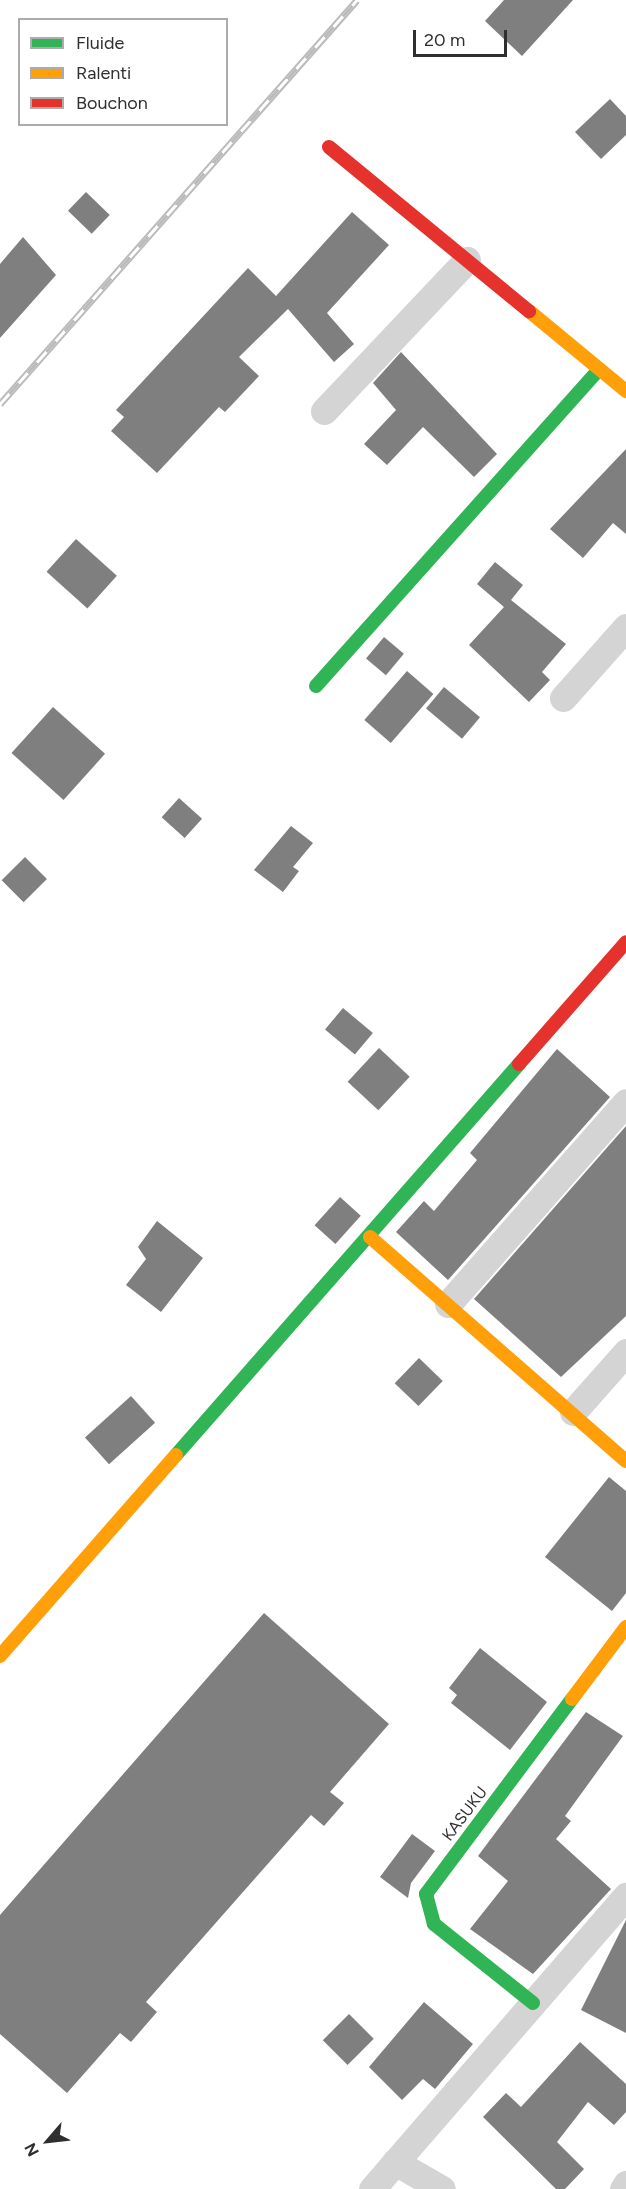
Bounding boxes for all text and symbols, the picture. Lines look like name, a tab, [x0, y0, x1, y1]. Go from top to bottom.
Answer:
legend	[18, 18, 228, 126]
scale bar	[416, 18, 510, 56]
text: 20 m	[424, 29, 465, 51]
text: Fluide	[76, 32, 124, 54]
text: Ralenti	[76, 62, 131, 84]
text: Bouchon	[76, 92, 148, 114]
street label: KASUKU	[438, 1783, 492, 1845]
north arrow	[18, 2111, 78, 2171]
text: N	[20, 2140, 43, 2160]

